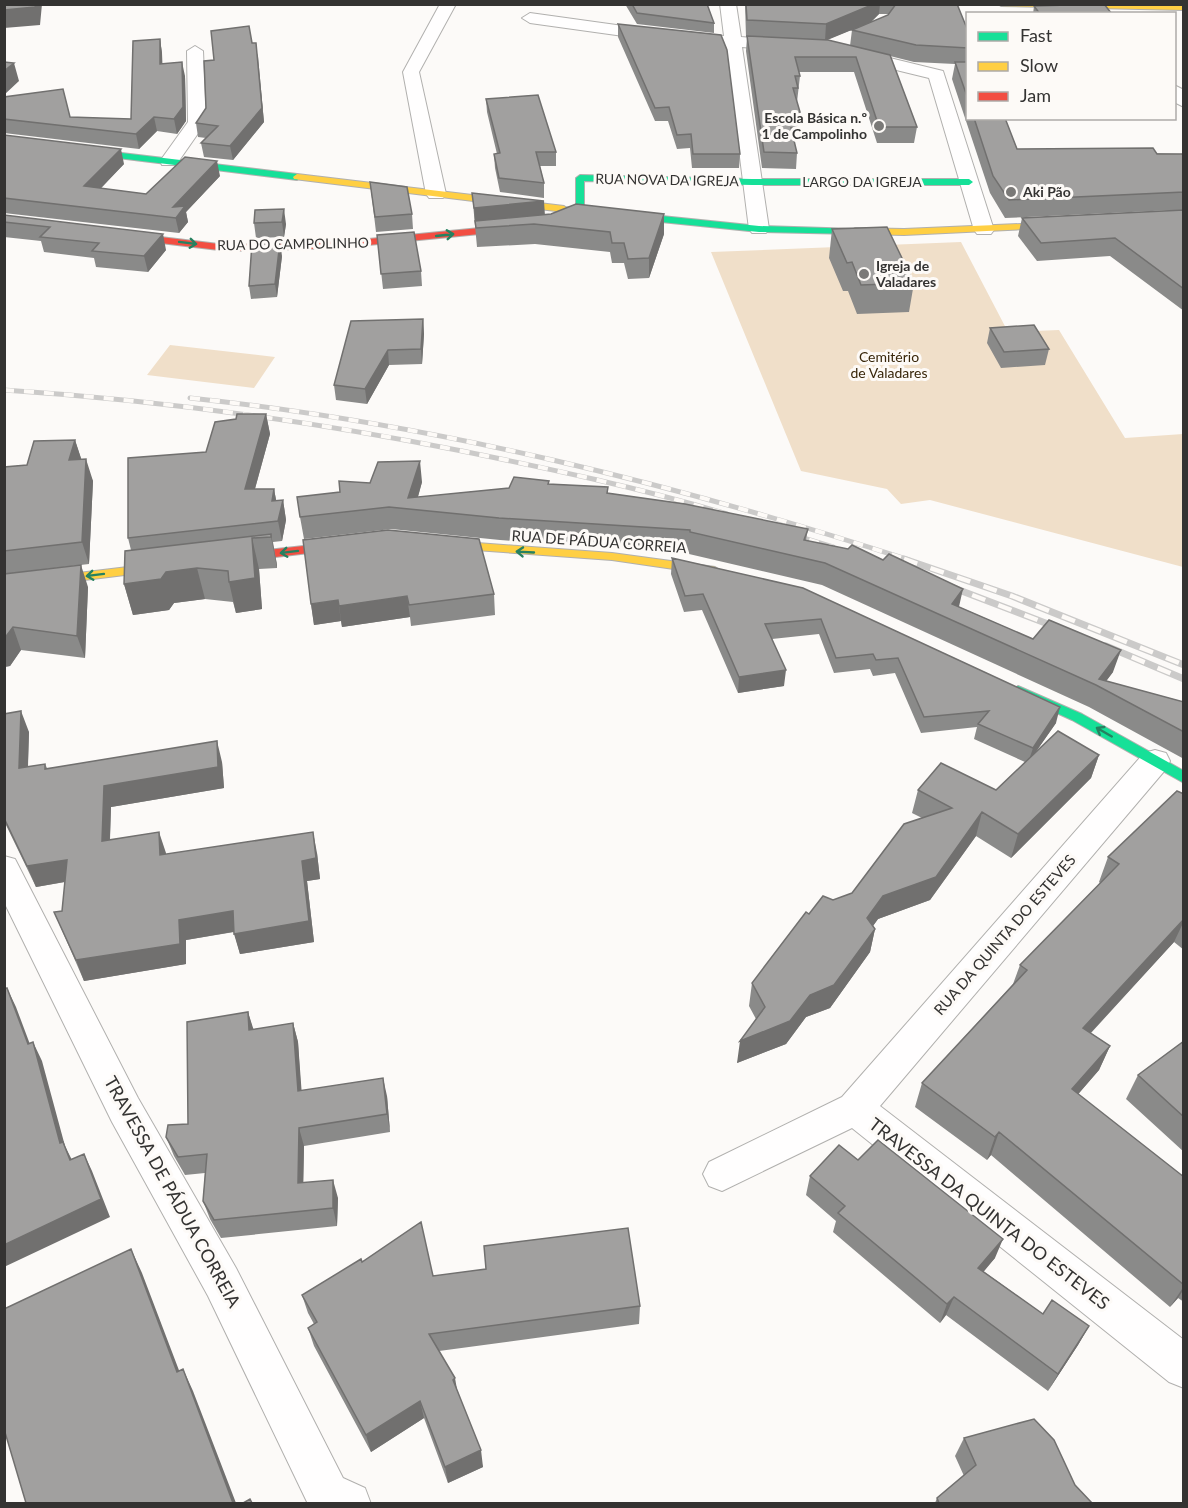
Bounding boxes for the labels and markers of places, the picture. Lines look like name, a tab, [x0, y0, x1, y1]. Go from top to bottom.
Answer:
place label: Escola Básica n.º 1 de Campolinho	[762, 109, 867, 142]
marker: Escola Básica n.º 1 de Campolinho	[872, 119, 886, 133]
place label: Aki Pão	[1022, 183, 1071, 200]
marker: Aki Pão	[1004, 185, 1018, 199]
place label: Igreja de Valadares	[875, 257, 936, 290]
marker: Igreja de Valadares	[857, 267, 871, 281]

